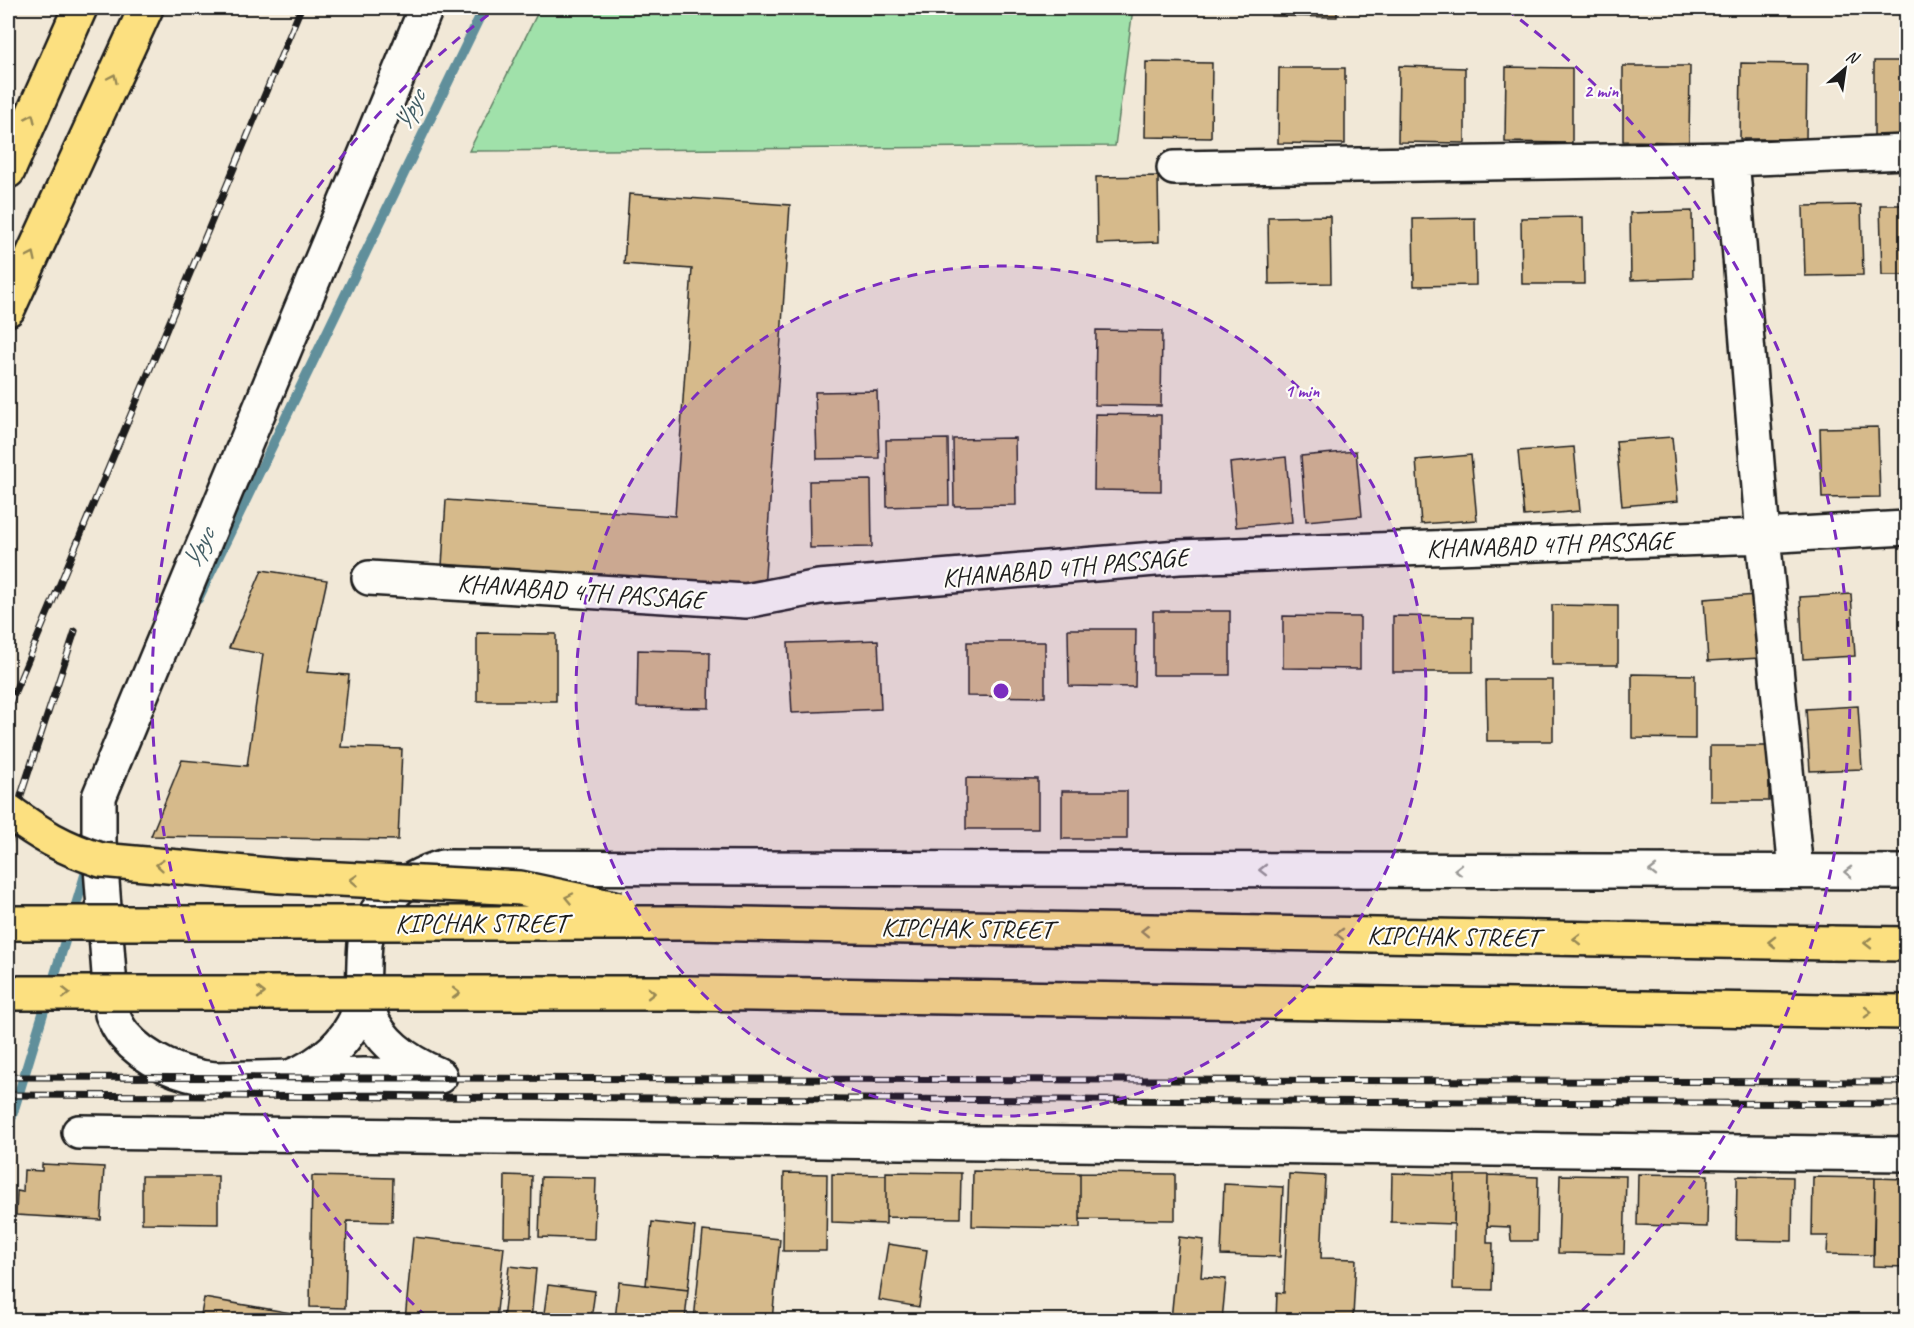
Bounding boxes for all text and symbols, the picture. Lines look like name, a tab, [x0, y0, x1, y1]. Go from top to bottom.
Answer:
north arrow	[1815, 39, 1875, 99]
text: N	[1843, 46, 1864, 69]
one-way arrow	[106, 74, 118, 85]
text: 2 min	[1584, 80, 1619, 102]
water label: Урус	[385, 81, 435, 136]
one-way arrow	[24, 113, 36, 124]
one-way arrow	[25, 251, 37, 262]
text: 1 min	[1285, 380, 1320, 402]
water label: Урус	[174, 519, 224, 574]
street label: KHANABAD 4TH PASSAGE	[1426, 524, 1678, 565]
street label: KHANABAD 4TH PASSAGE	[940, 540, 1193, 595]
street label: KHANABAD 4TH PASSAGE	[457, 566, 709, 617]
centre of rings	[991, 681, 1011, 701]
one-way arrow	[155, 859, 164, 872]
one-way arrow	[1259, 864, 1268, 876]
one-way arrow	[1454, 864, 1463, 876]
one-way arrow	[1649, 865, 1658, 877]
one-way arrow	[1844, 866, 1853, 878]
one-way arrow	[350, 873, 359, 886]
one-way arrow	[564, 892, 574, 905]
street label: KIPCHAK STREET	[395, 907, 574, 940]
street label: KIPCHAK STREET	[881, 911, 1060, 947]
street label: KIPCHAK STREET	[1367, 919, 1546, 955]
one-way arrow	[1140, 925, 1149, 937]
one-way arrow	[1335, 928, 1344, 941]
one-way arrow	[1572, 932, 1581, 945]
one-way arrow	[1767, 936, 1776, 948]
one-way arrow	[1864, 937, 1873, 949]
one-way arrow	[61, 987, 70, 999]
one-way arrow	[256, 987, 265, 999]
one-way arrow	[451, 987, 460, 999]
one-way arrow	[646, 987, 655, 999]
one-way arrow	[1863, 1005, 1872, 1018]

